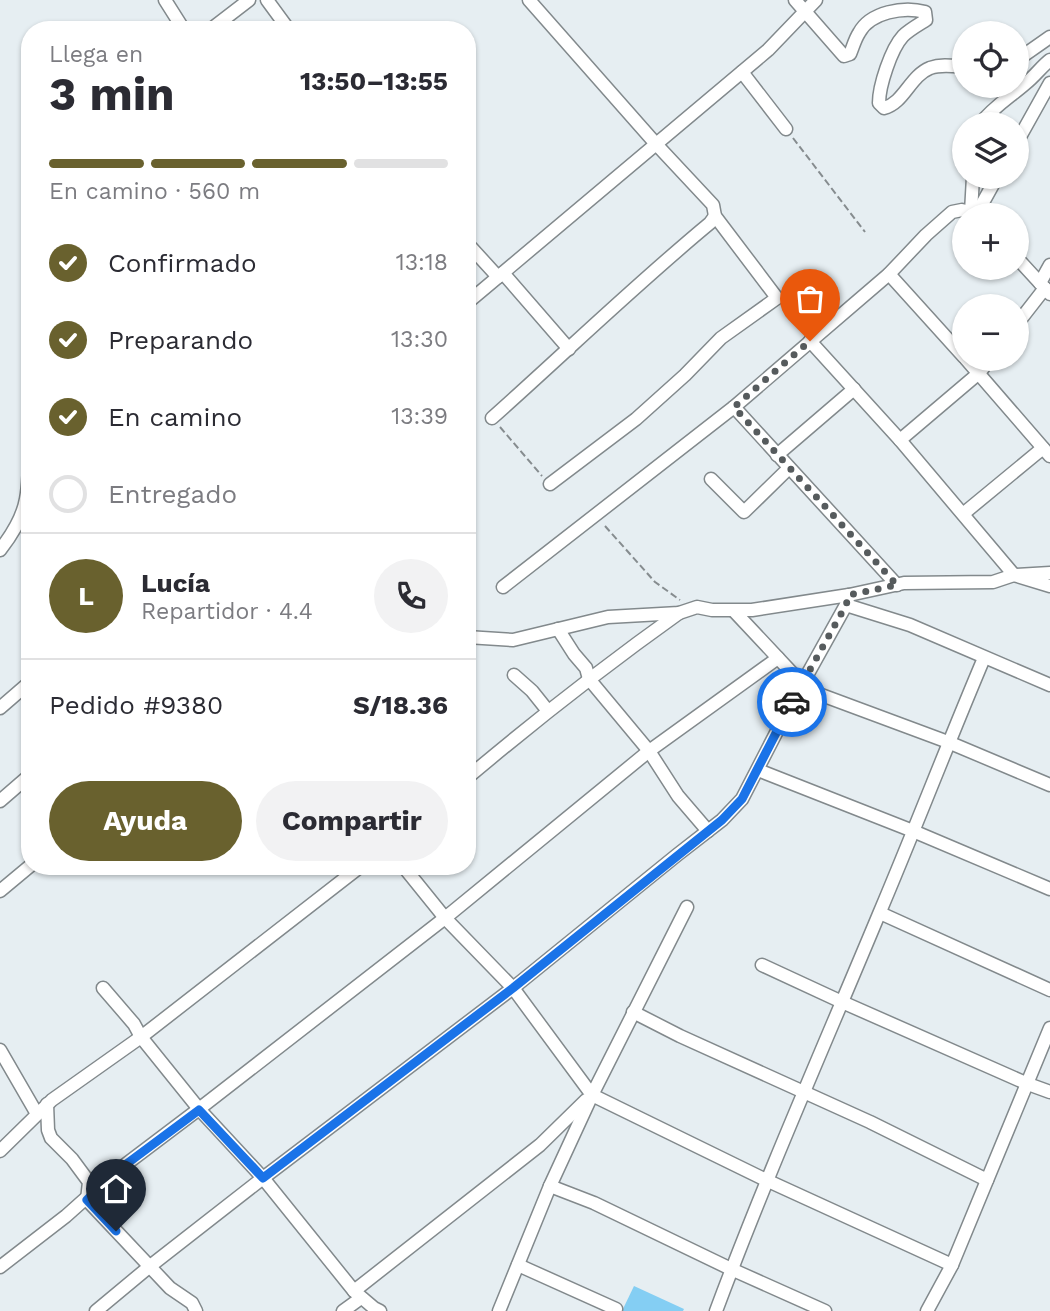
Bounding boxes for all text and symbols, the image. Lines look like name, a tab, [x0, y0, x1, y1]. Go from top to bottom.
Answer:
map controls	[952, 21, 1029, 371]
button: locate	[952, 21, 1029, 98]
text: Llega en	[49, 41, 143, 68]
text: 13:50–13:55	[300, 66, 448, 96]
text: 3 min	[49, 67, 175, 121]
button: layers	[952, 112, 1029, 189]
text: En camino · 560 m	[49, 178, 260, 205]
button: +	[952, 203, 1029, 280]
icon: check	[49, 244, 87, 282]
text: Confirmado	[108, 248, 257, 278]
text: 13:18	[396, 249, 448, 276]
pin	[780, 269, 840, 341]
icon: bag	[791, 280, 829, 318]
button: −	[952, 294, 1029, 371]
icon: check	[49, 321, 87, 359]
text: Preparando	[108, 325, 253, 355]
text: 13:30	[391, 326, 448, 353]
icon: check	[49, 398, 87, 436]
text: En camino	[108, 402, 242, 432]
text: 13:39	[391, 403, 448, 430]
text: Entregado	[108, 479, 237, 509]
button: phone	[374, 559, 448, 633]
text: Lucía	[141, 568, 210, 598]
text: L	[78, 581, 94, 611]
text: Repartidor · 4.4	[141, 598, 313, 625]
courier	[757, 667, 827, 737]
icon: car	[773, 683, 811, 721]
text: Pedido #9380	[49, 690, 223, 720]
text: S/18.36	[353, 690, 448, 720]
button: Ayuda	[49, 781, 242, 861]
button: Compartir	[256, 781, 448, 861]
pin	[86, 1159, 146, 1231]
icon: home	[97, 1170, 135, 1208]

